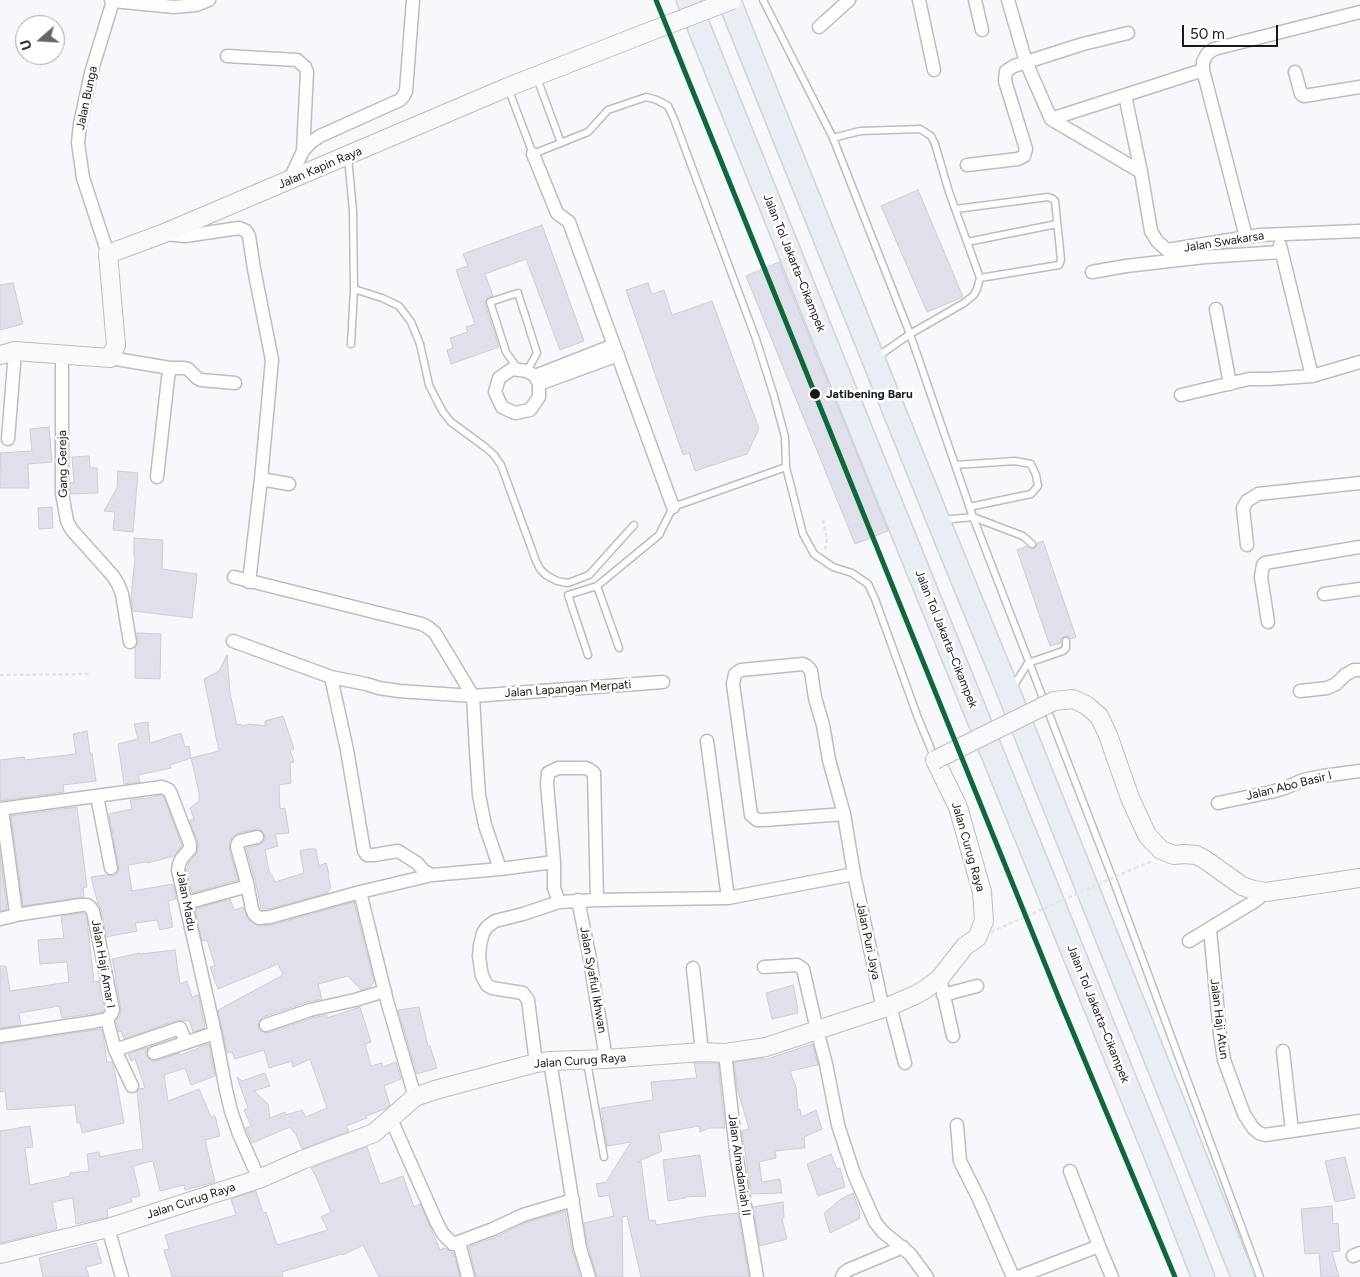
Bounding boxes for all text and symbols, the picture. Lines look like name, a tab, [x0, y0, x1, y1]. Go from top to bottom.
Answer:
north arrow	[15, 15, 65, 65]
scale bar	[1185, 15, 1281, 47]
text: 50 m	[1190, 25, 1225, 43]
text: U	[17, 37, 36, 52]
street label: Jalan Bunga	[73, 65, 101, 131]
street label: Jalan Kapin Raya	[276, 144, 364, 192]
street label: Jalan Tol Jakarta–Cikampek	[760, 192, 828, 334]
street label: Jalan Swakarsa	[1183, 229, 1265, 255]
marker: Jatibening Baru	[808, 387, 822, 401]
place label: Jatibening Baru	[826, 387, 913, 401]
street label: Gang Gereja	[55, 430, 71, 498]
street label: Jalan Tol Jakarta–Cikampek	[912, 568, 980, 710]
street label: Jalan Lapangan Merpati	[504, 677, 632, 701]
street label: Jalan Abo Basir I	[1245, 768, 1333, 804]
street label: Jalan Curug Raya	[948, 800, 988, 894]
street label: Jalan Madu	[173, 870, 199, 932]
street label: Jalan Puri Jaya	[853, 901, 883, 981]
street label: Jalan Haji Amar I	[88, 919, 118, 1009]
street label: Jalan Syafiul Ikhwan	[577, 926, 609, 1034]
street label: Jalan Tol Jakarta–Cikampek	[1064, 943, 1132, 1085]
street label: Jalan Haji Atun	[1207, 978, 1231, 1060]
street label: Jalan Curug Raya	[533, 1051, 627, 1071]
street label: Jalan Almadaniah II	[725, 1113, 753, 1217]
street label: Jalan Curug Raya	[145, 1180, 237, 1222]

